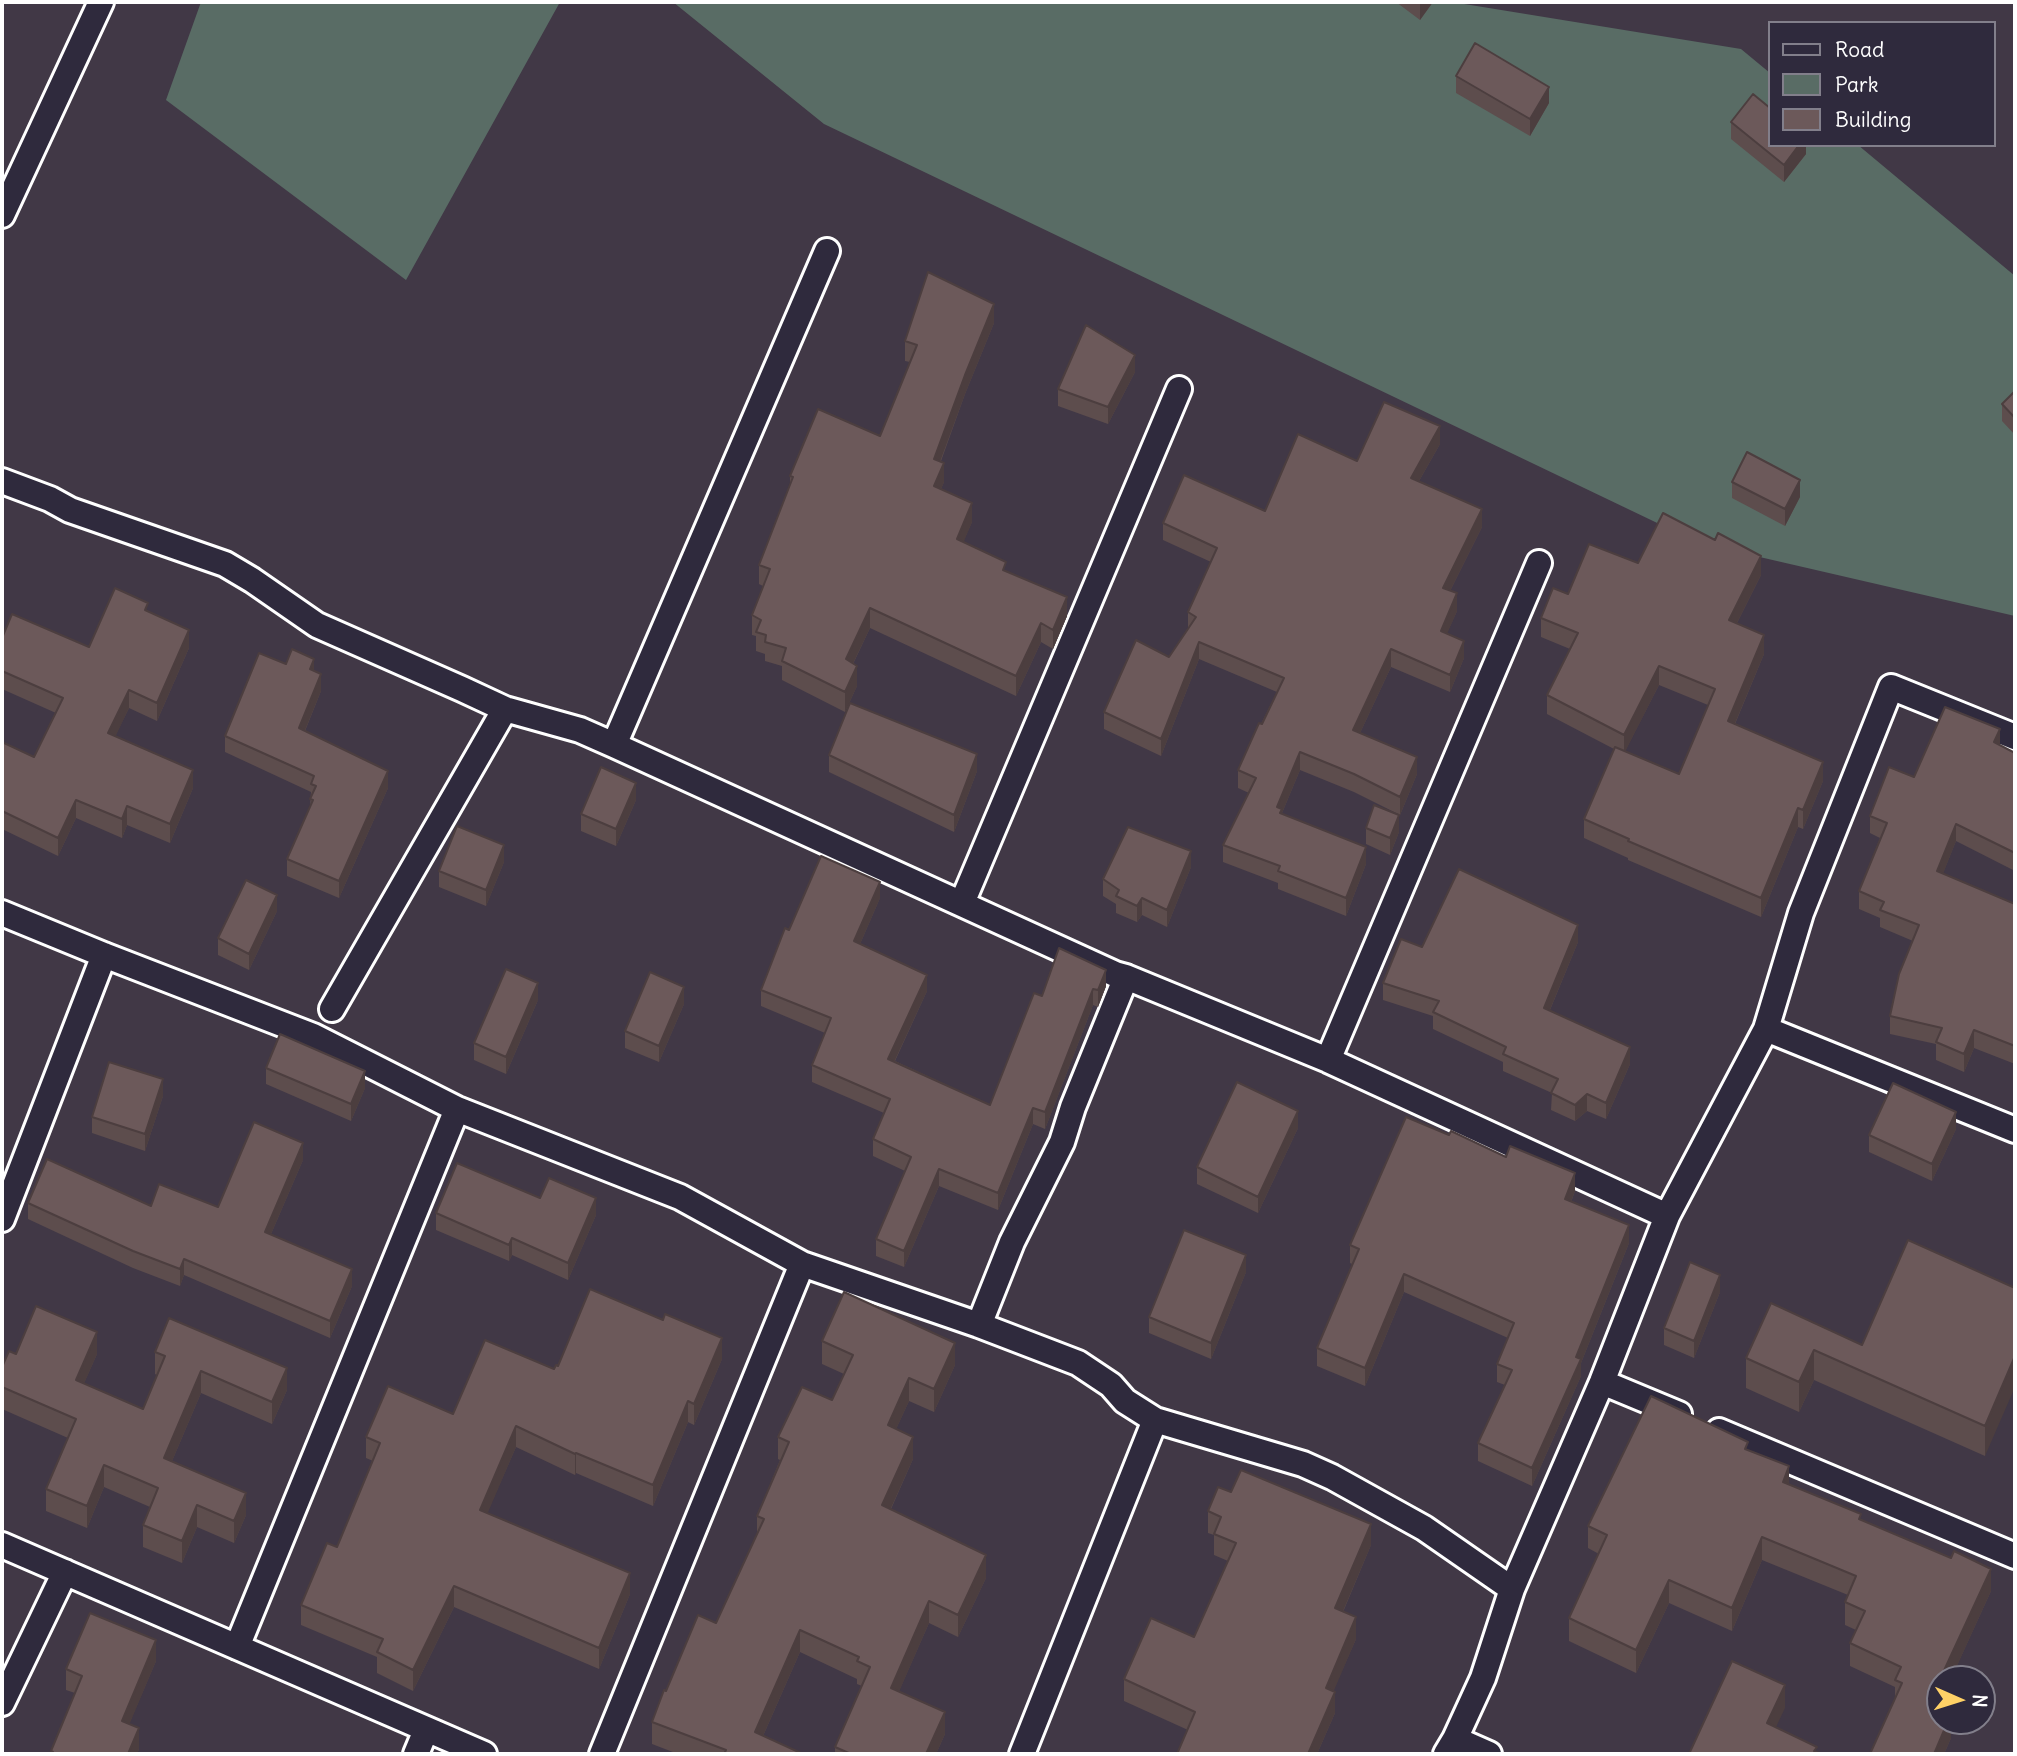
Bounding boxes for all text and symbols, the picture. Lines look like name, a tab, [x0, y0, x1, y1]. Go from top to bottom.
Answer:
legend	[1769, 21, 1996, 147]
text: Road	[1835, 36, 1884, 63]
text: Park	[1835, 71, 1878, 98]
text: Building	[1835, 106, 1911, 133]
north arrow	[1926, 1665, 1996, 1735]
text: N	[1968, 1694, 1992, 1708]

